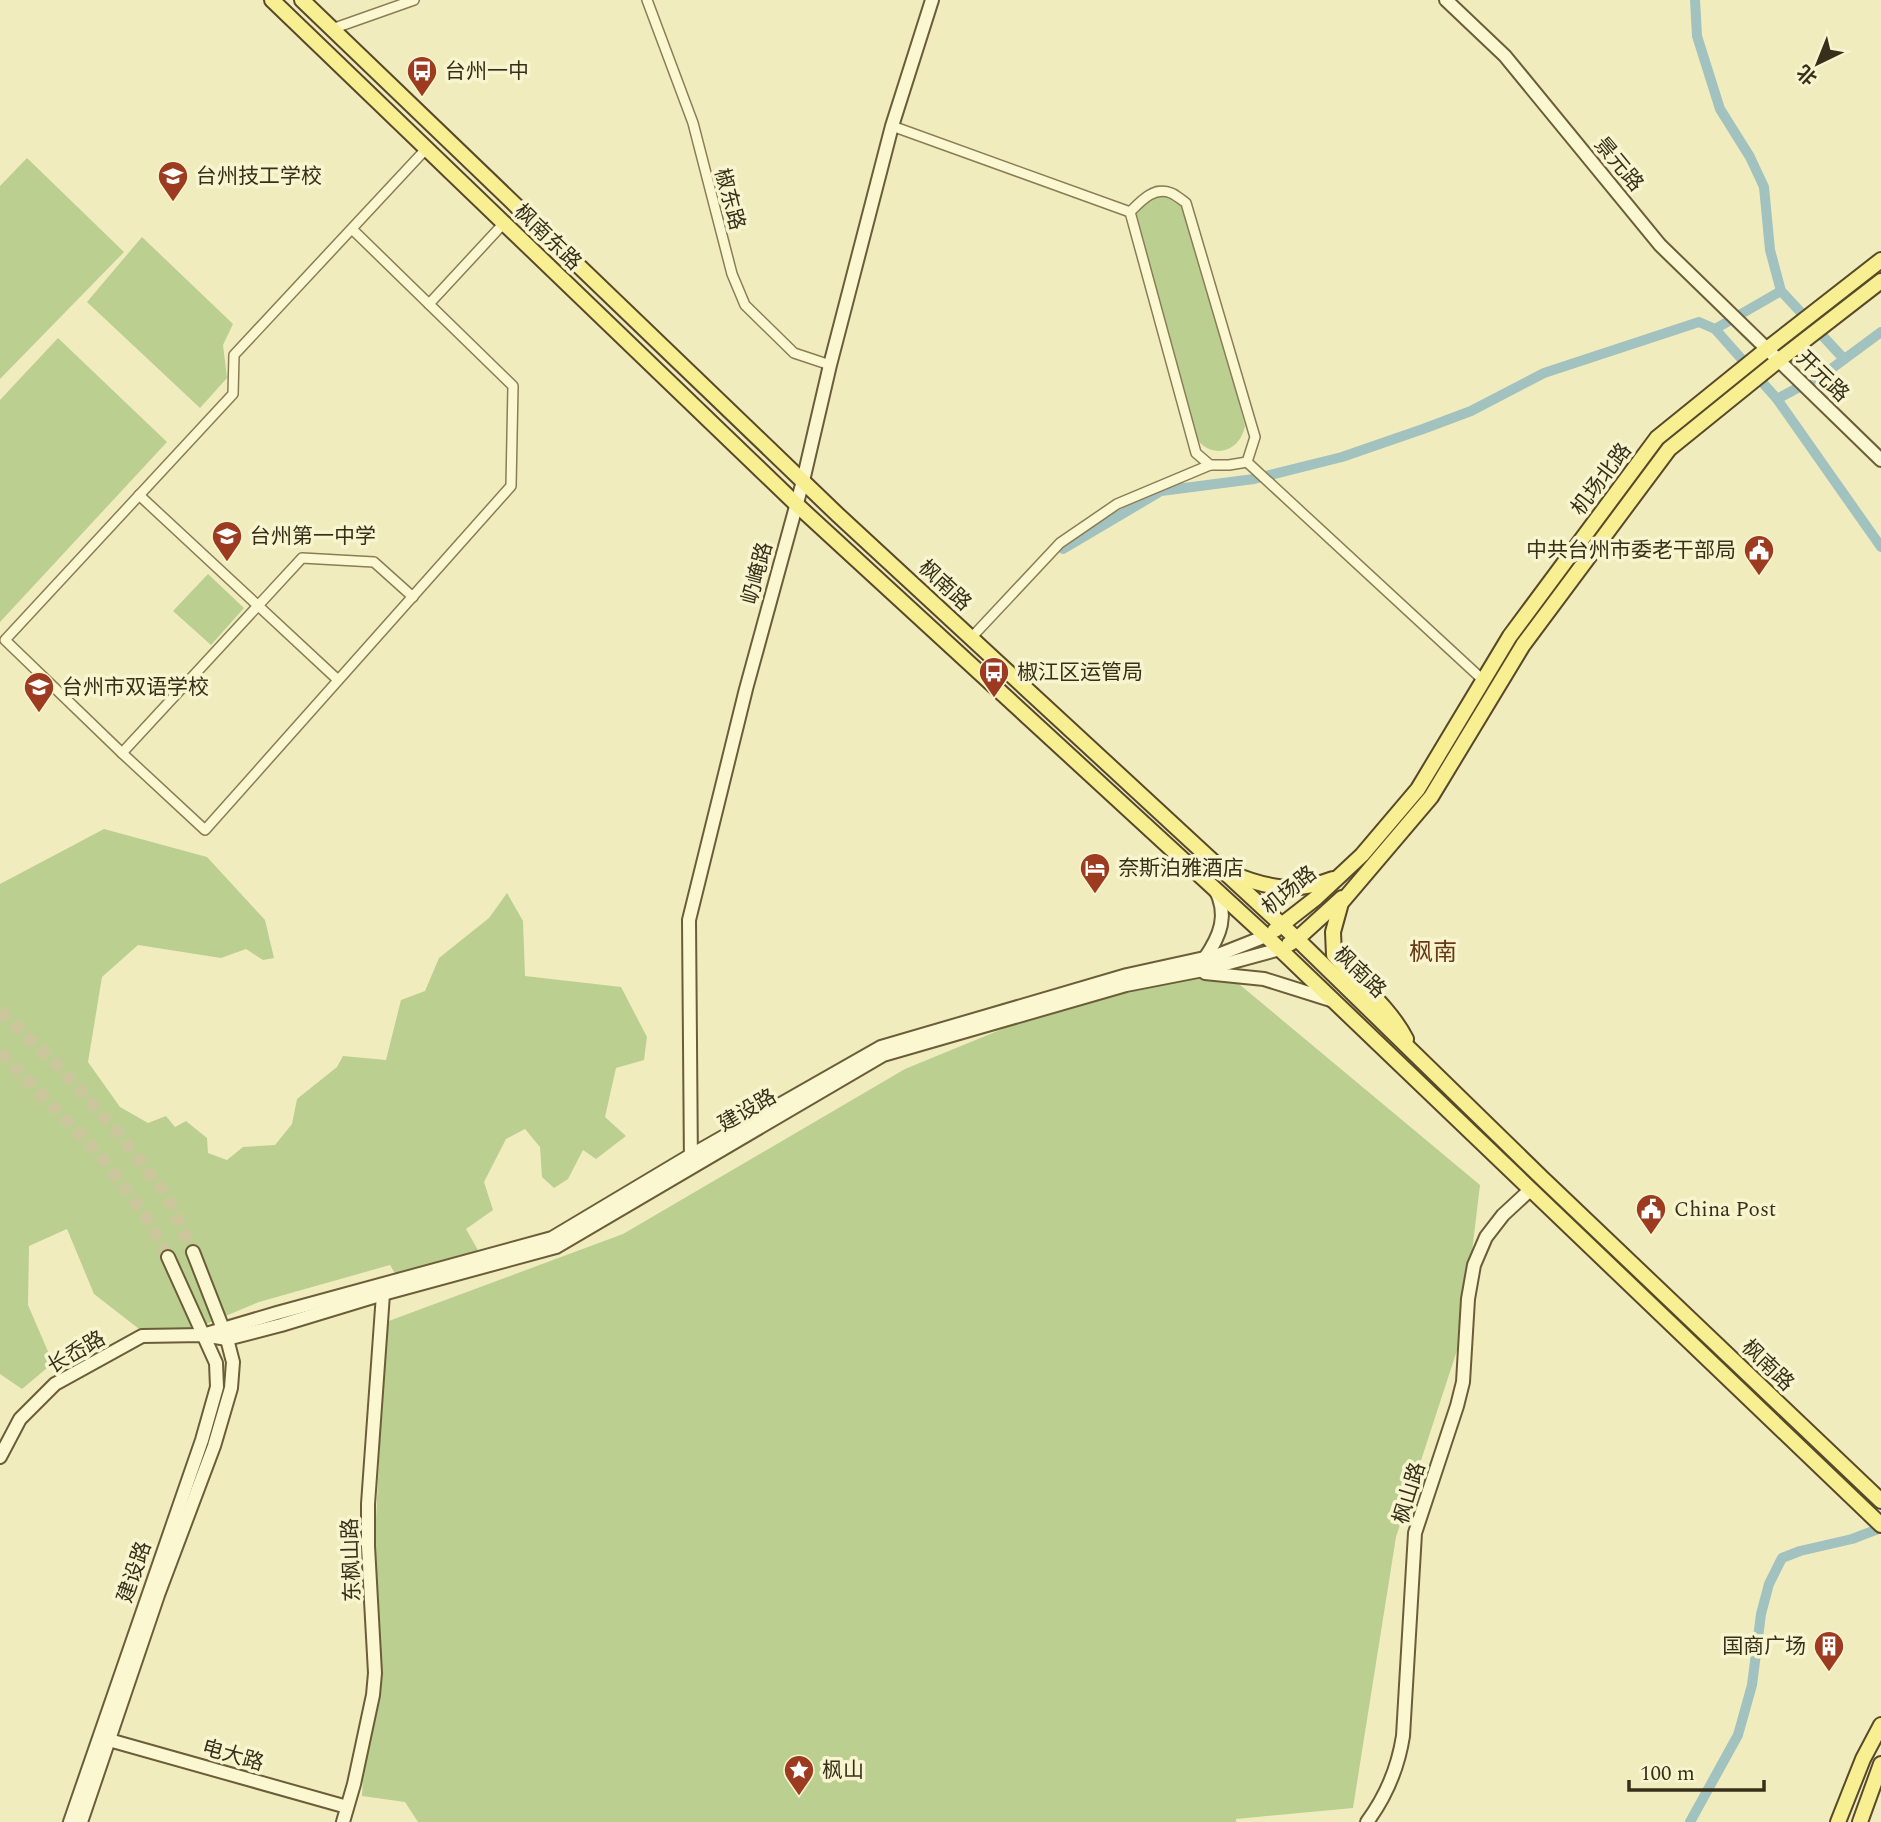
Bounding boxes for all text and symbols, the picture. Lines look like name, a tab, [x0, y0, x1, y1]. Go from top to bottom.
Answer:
north arrow	[1783, 28, 1853, 98]
bus stop icon: 台州一中	[405, 54, 439, 98]
place label: 台州一中	[445, 56, 529, 88]
text: 北	[1791, 57, 1824, 91]
street label: 景元路	[1586, 130, 1651, 199]
school or university icon: 台州技工学校	[156, 159, 190, 203]
place label: 台州技工学校	[196, 161, 322, 193]
street label: 椒东路	[705, 165, 753, 234]
street label: 枫南东路	[506, 197, 589, 278]
street label: 开元路	[1789, 343, 1856, 410]
street label: 机场北路	[1564, 436, 1640, 523]
school or university icon: 台州第一中学	[210, 519, 244, 563]
place label: 台州第一中学	[250, 521, 376, 553]
public building icon: 中共台州市委老干部局	[1742, 533, 1776, 577]
place label: 中共台州市委老干部局	[1526, 535, 1736, 567]
street label: 屷崦路	[734, 539, 782, 608]
street label: 枫南路	[910, 553, 978, 619]
bus stop icon: 椒江区运管局	[977, 655, 1011, 699]
place label: 椒江区运管局	[1017, 657, 1143, 689]
school or university icon: 台州市双语学校	[22, 670, 56, 714]
place label: 台州市双语学校	[62, 672, 209, 704]
hotel icon: 奈斯泊雅酒店	[1078, 851, 1112, 895]
place label: 奈斯泊雅酒店	[1118, 853, 1244, 885]
street label: 机场路	[1255, 859, 1324, 923]
district label: 枫南	[1409, 935, 1457, 971]
street label: 枫南路	[1326, 939, 1393, 1006]
street label: 建设路	[712, 1081, 783, 1140]
public building icon: China Post	[1634, 1192, 1668, 1236]
place label: China Post	[1674, 1194, 1776, 1226]
street label: 长岙路	[41, 1323, 112, 1382]
street label: 枫南路	[1734, 1332, 1801, 1399]
street label: 枫山路	[1385, 1458, 1434, 1528]
street label: 东枫山路	[335, 1517, 369, 1602]
street label: 建设路	[110, 1537, 160, 1607]
building icon: 国商广场	[1812, 1629, 1846, 1673]
place label: 国商广场	[1722, 1631, 1806, 1663]
street label: 电大路	[198, 1732, 267, 1780]
scale bar	[1629, 1748, 1764, 1792]
place icon: 枫山	[782, 1753, 816, 1797]
place label: 枫山	[822, 1755, 864, 1787]
text: 100 m	[1640, 1758, 1695, 1790]

